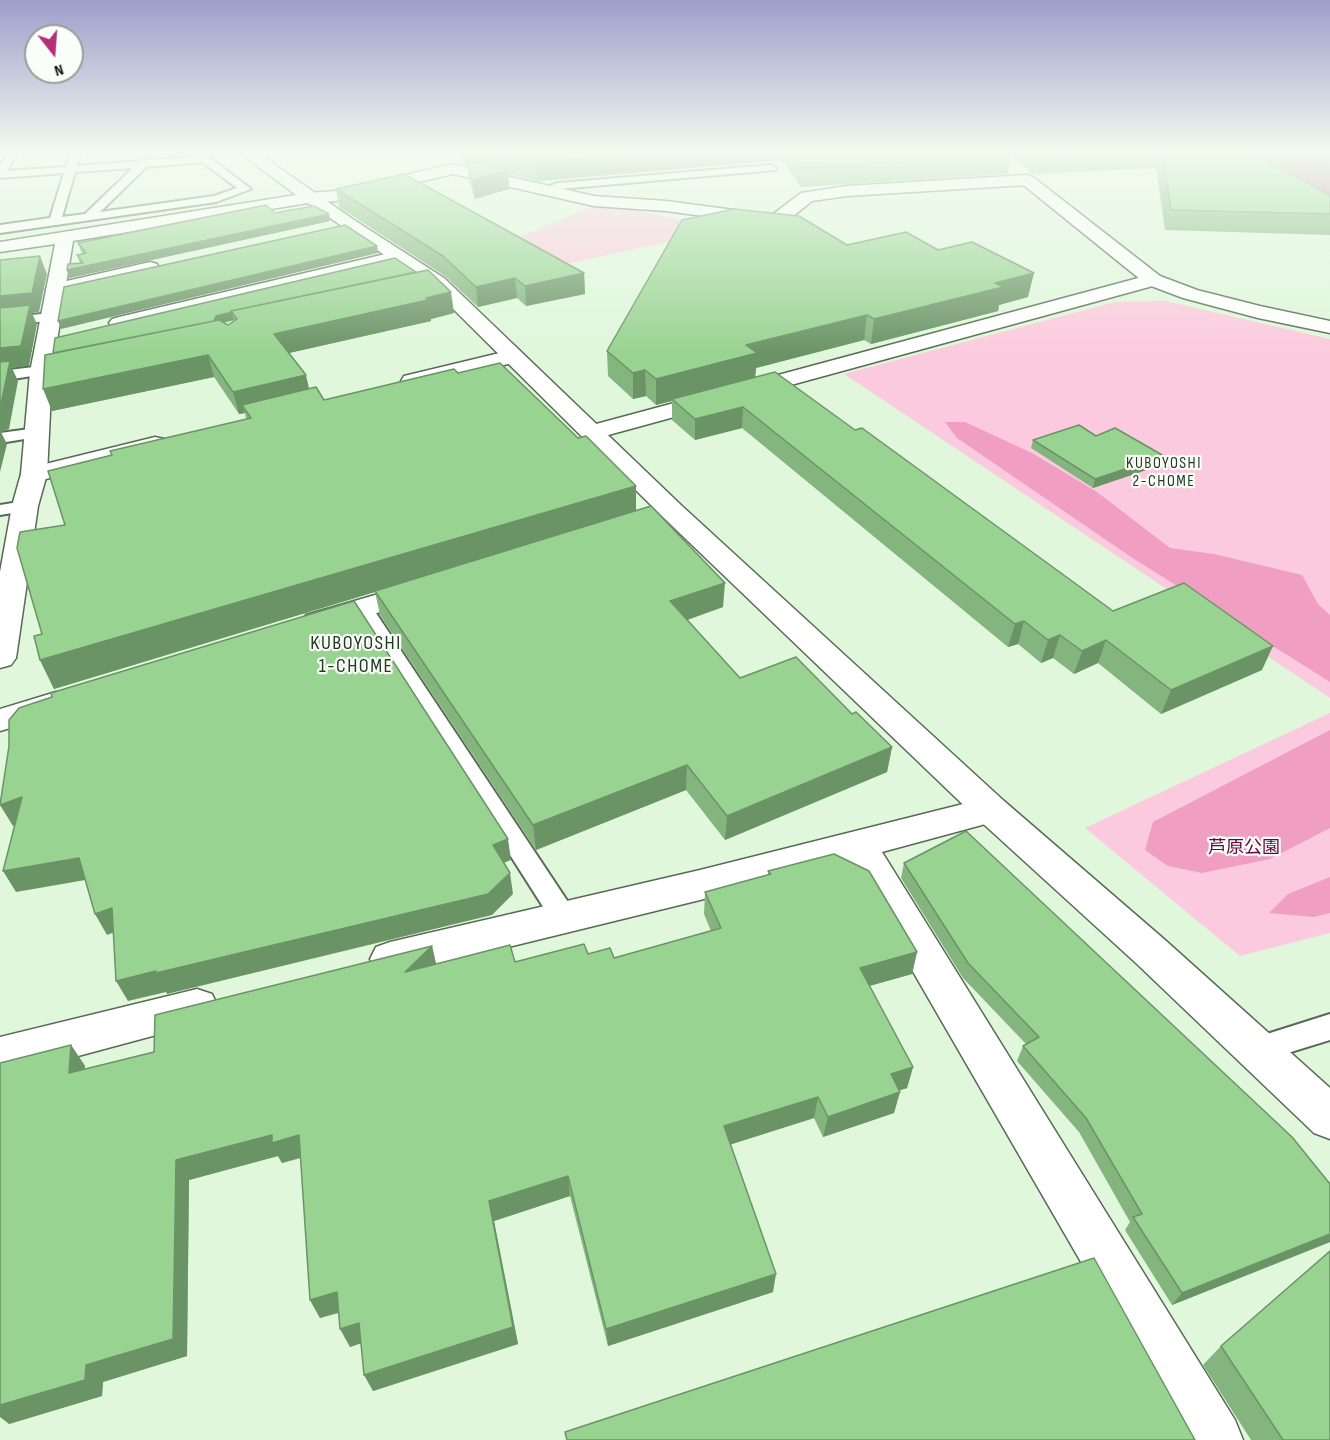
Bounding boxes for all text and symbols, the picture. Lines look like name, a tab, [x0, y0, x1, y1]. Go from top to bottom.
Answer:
north arrow	[24, 24, 84, 84]
text: N	[52, 59, 66, 80]
district label: KUBOYOSHI 2-CHOME	[1126, 454, 1202, 492]
district label: KUBOYOSHI 1-CHOME	[310, 632, 402, 679]
park label: 芦原公園	[1208, 837, 1280, 859]

